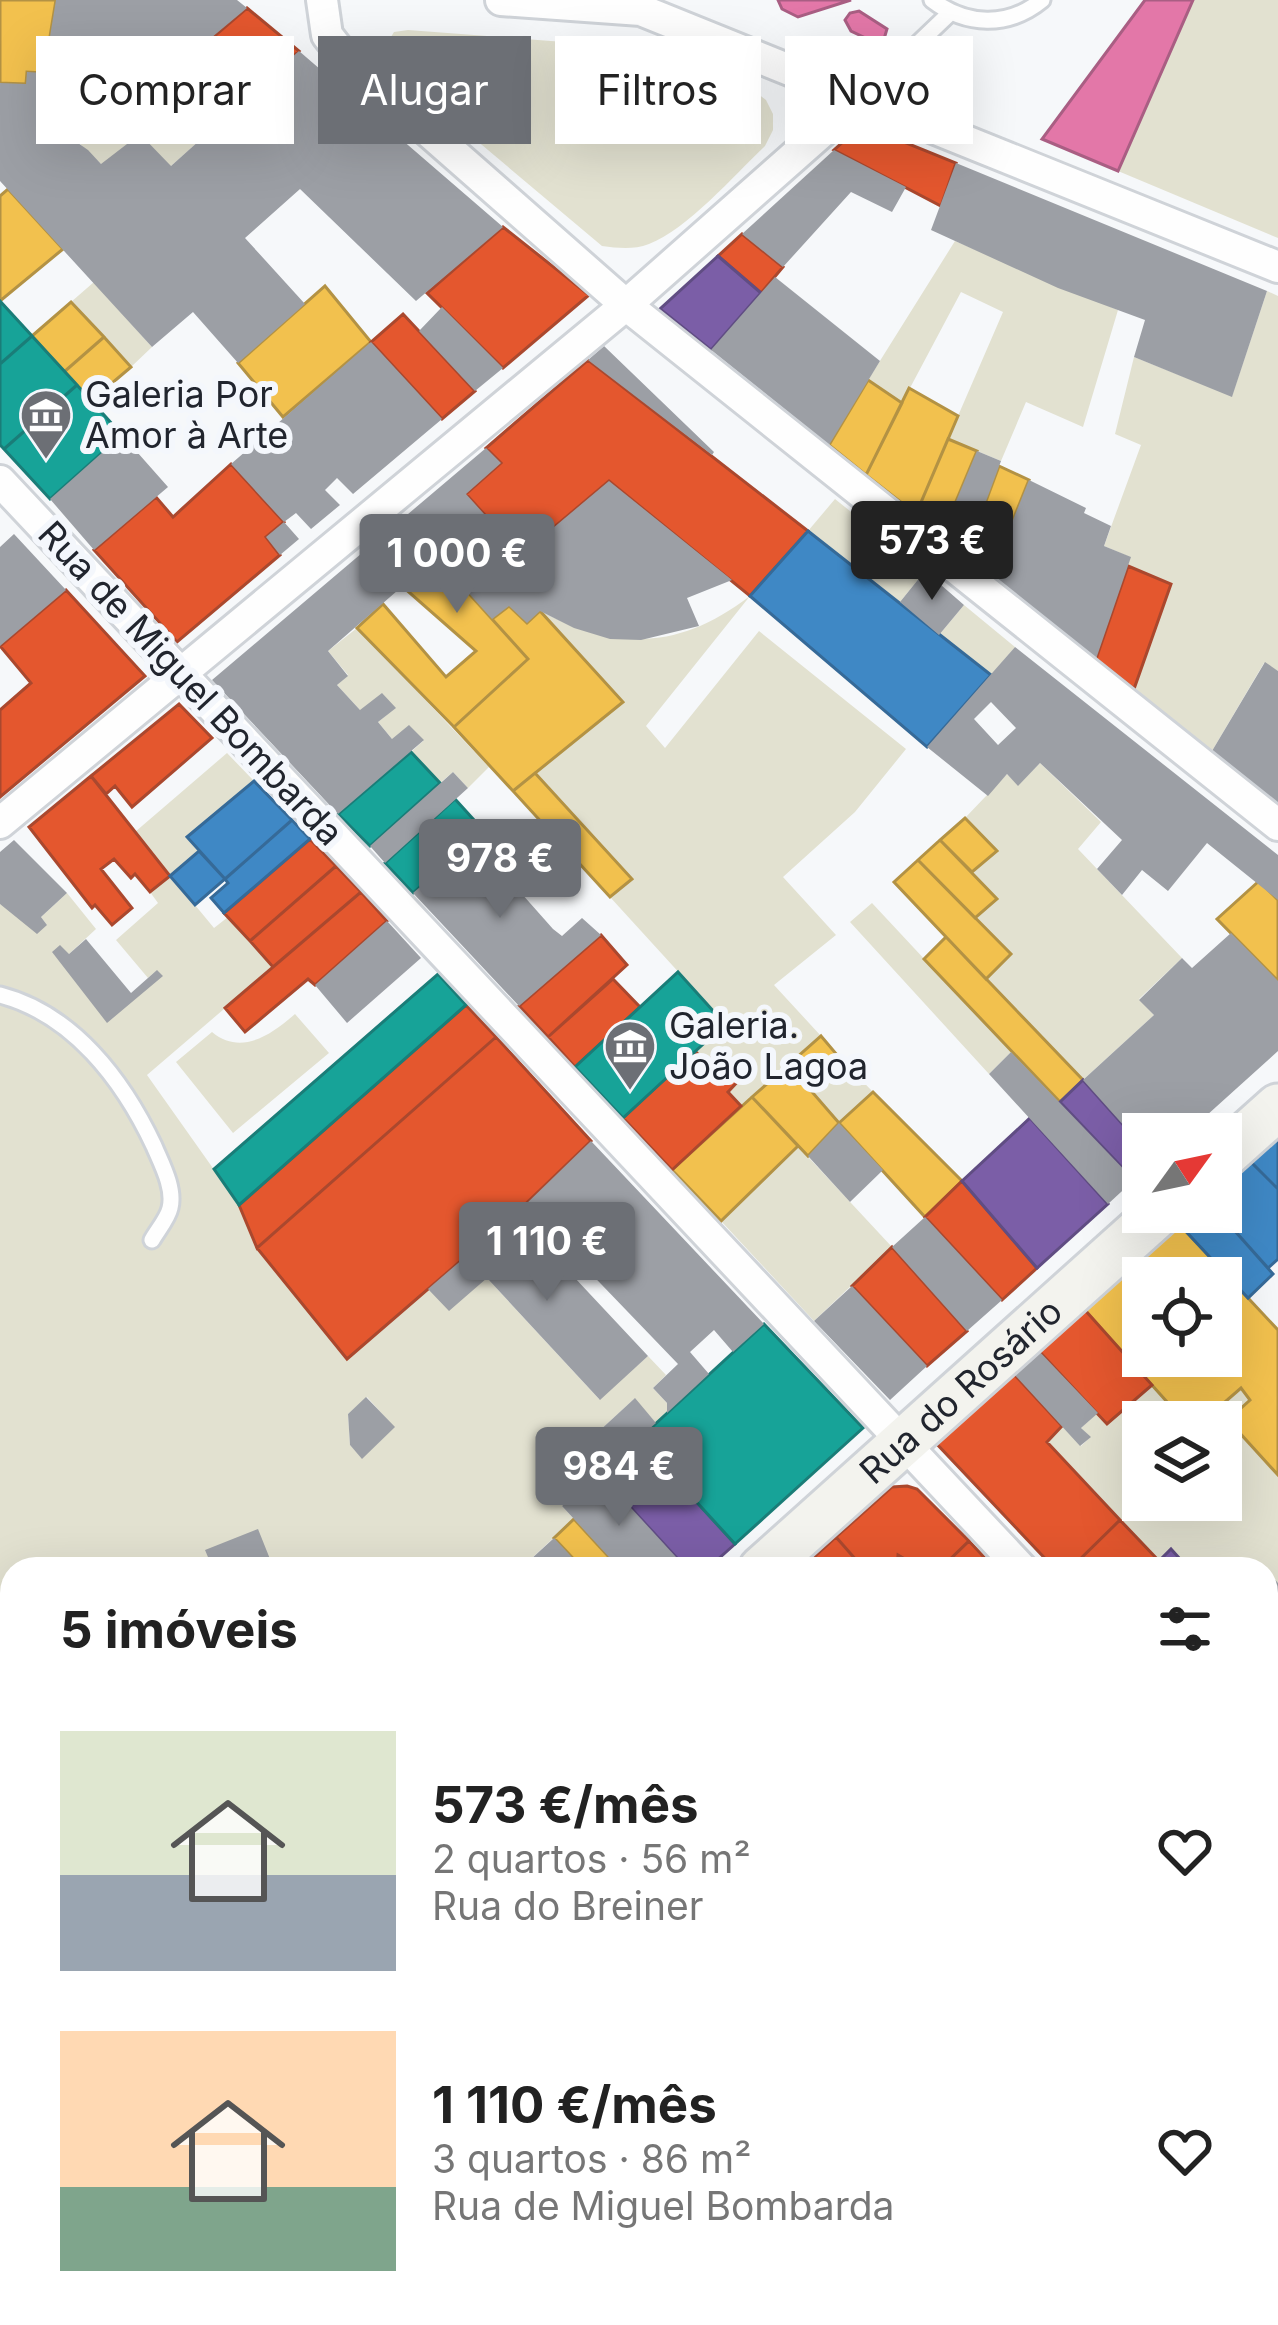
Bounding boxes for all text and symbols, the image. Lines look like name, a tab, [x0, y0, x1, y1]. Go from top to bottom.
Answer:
chip: Comprar	[36, 36, 294, 144]
chip: Alugar	[318, 36, 531, 144]
chip: Filtros	[555, 36, 761, 144]
chip: Novo	[785, 36, 973, 144]
place label: Galeria Por Amor à Arte	[85, 372, 288, 457]
museum icon: Galeria Por Amor à Arte	[18, 387, 74, 461]
pin: 573 €	[848, 501, 1016, 603]
street label: Rua de Miguel Bombarda	[29, 512, 353, 854]
pin: 1 000 €	[346, 514, 568, 616]
text: 573 €	[878, 516, 986, 563]
text: 1 000 €	[387, 529, 527, 576]
pin: 978 €	[416, 819, 584, 921]
text: 978 €	[446, 834, 554, 881]
place label: Galeria. João Lagoa	[669, 1003, 868, 1088]
museum icon: Galeria. João Lagoa	[602, 1018, 658, 1092]
north arrow	[1122, 1113, 1242, 1233]
map controls	[1122, 1113, 1242, 1521]
pin: 1 110 €	[436, 1202, 658, 1304]
text: 1 110 €	[486, 1217, 608, 1264]
button: locate	[1122, 1257, 1242, 1377]
street label: Rua do Rosário	[851, 1289, 1071, 1493]
button: layers	[1122, 1401, 1242, 1521]
pin: 984 €	[535, 1427, 703, 1529]
text: 984 €	[562, 1442, 676, 1489]
icon: filters	[1152, 1596, 1218, 1662]
text: 5 imóveis	[60, 1599, 298, 1660]
text: 573 €/mês	[432, 1774, 699, 1835]
icon: home	[156, 1779, 300, 1923]
icon: heart	[1152, 1818, 1218, 1884]
text: 2 quartos · 56 m²	[432, 1835, 751, 1882]
text: Rua do Breiner	[432, 1882, 703, 1929]
text: 1 110 €/mês	[432, 2074, 717, 2135]
icon: home	[156, 2079, 300, 2223]
icon: heart	[1152, 2118, 1218, 2184]
text: 3 quartos · 86 m²	[432, 2135, 751, 2182]
text: Rua de Miguel Bombarda	[432, 2182, 894, 2229]

